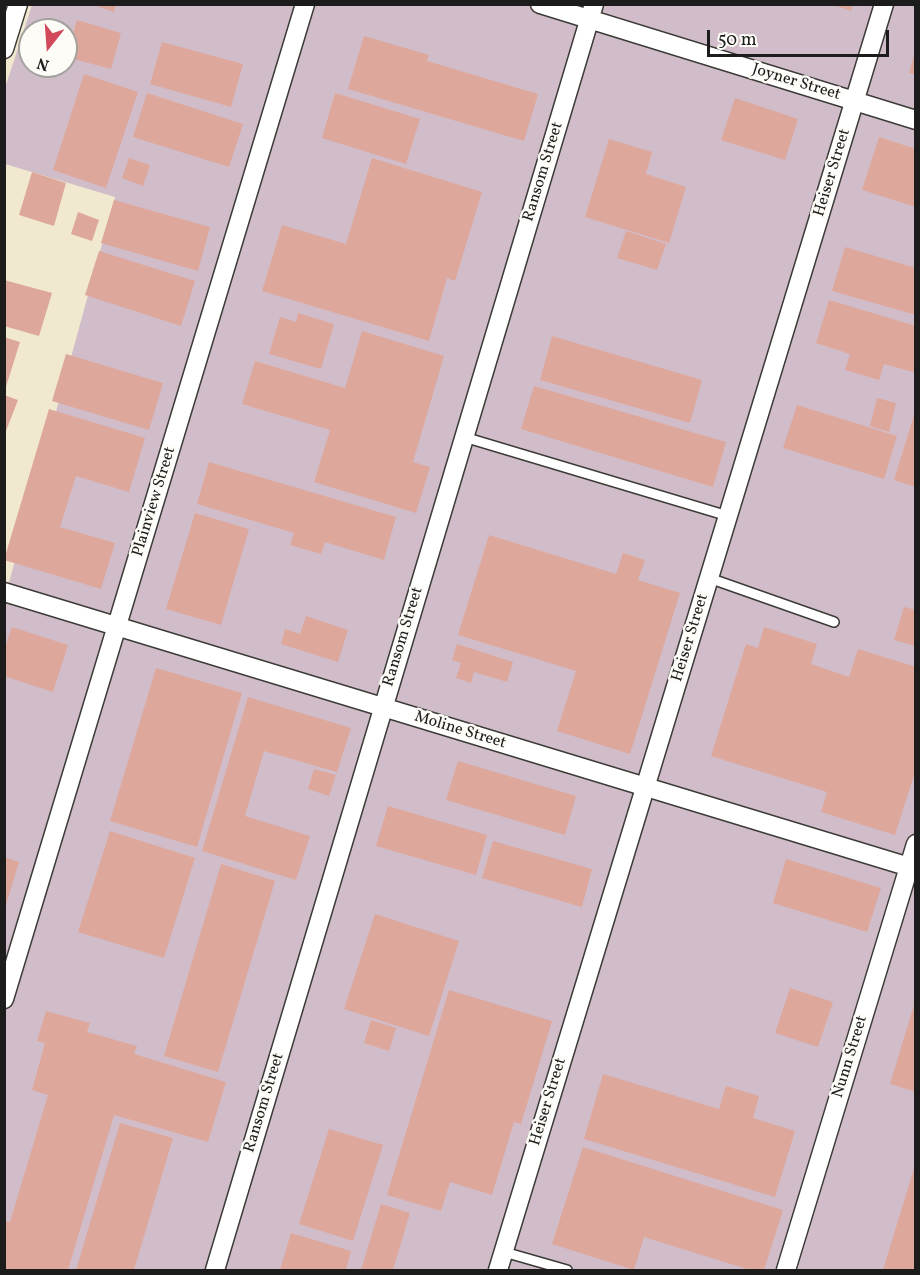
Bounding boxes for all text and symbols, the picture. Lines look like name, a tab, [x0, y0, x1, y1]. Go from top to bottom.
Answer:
north arrow	[18, 18, 78, 78]
scale bar	[710, 18, 892, 56]
text: 50 m	[718, 28, 757, 53]
text: N	[35, 51, 52, 76]
street label: Joyner Street	[750, 60, 842, 106]
street label: Ransom Street	[520, 120, 568, 224]
street label: Heiser Street	[811, 127, 855, 219]
street label: Plainview Street	[129, 445, 181, 559]
street label: Ransom Street	[380, 585, 428, 689]
street label: Heiser Street	[669, 592, 713, 684]
street label: Moline Street	[412, 708, 508, 754]
street label: Nunn Street	[829, 1013, 873, 1101]
street label: Ransom Street	[241, 1051, 289, 1155]
street label: Heiser Street	[527, 1056, 571, 1148]

